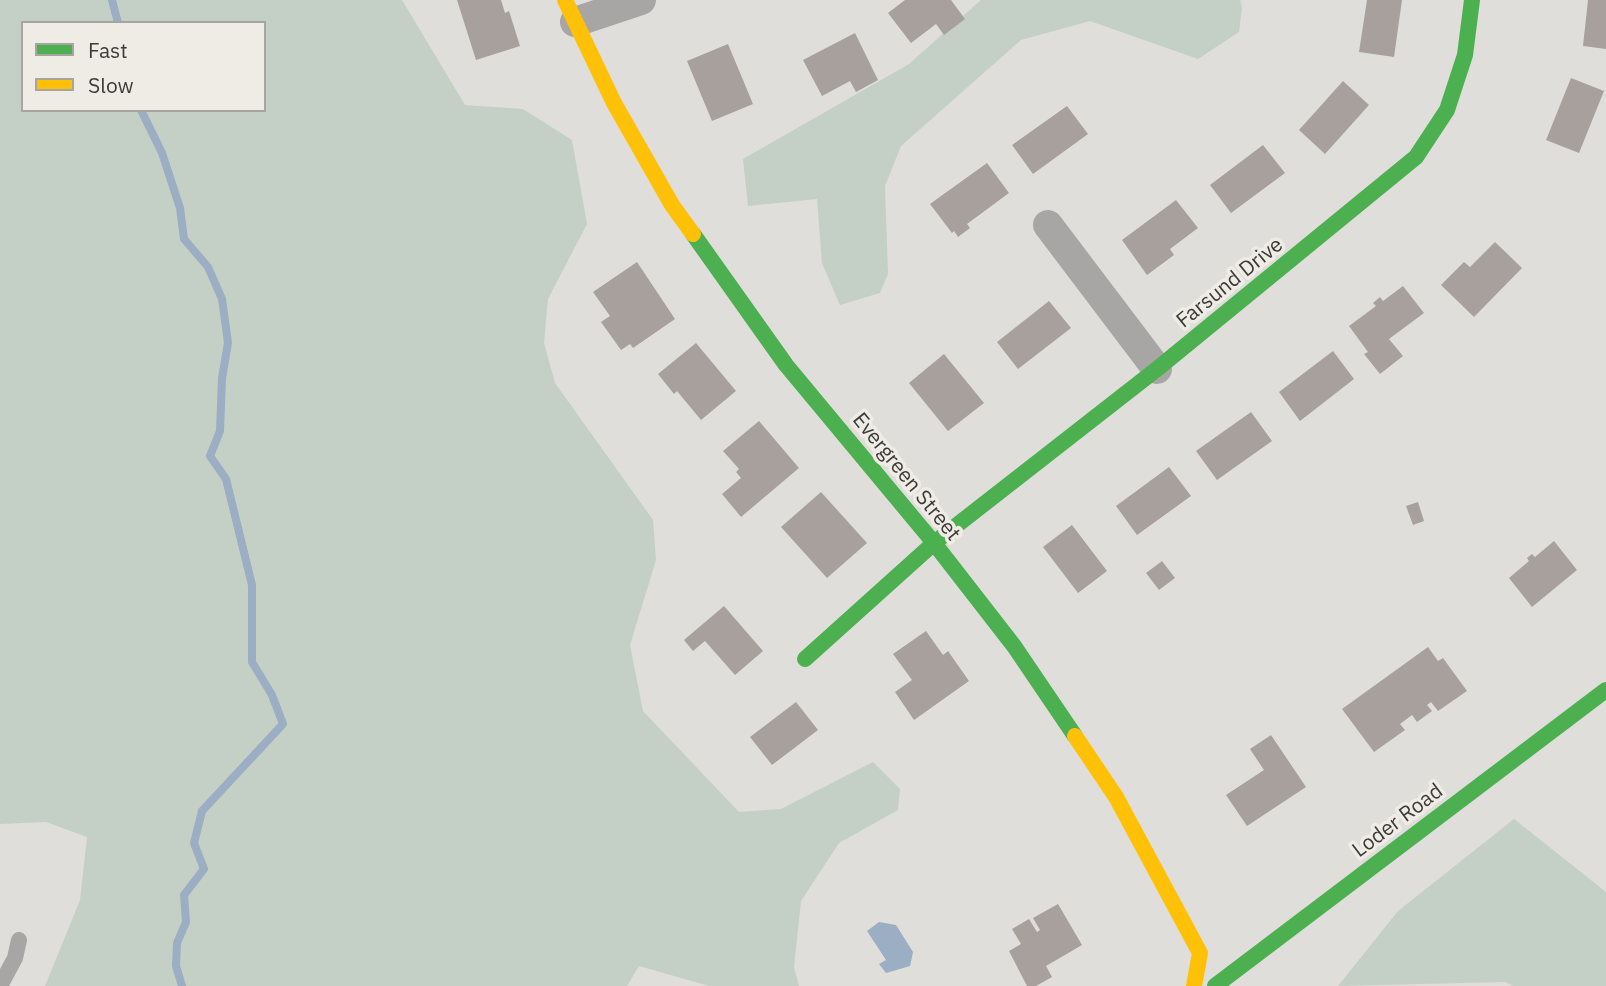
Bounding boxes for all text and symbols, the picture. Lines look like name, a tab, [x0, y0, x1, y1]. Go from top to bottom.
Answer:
legend	[21, 21, 266, 112]
text: Fast	[88, 36, 128, 64]
text: Slow	[88, 71, 134, 99]
street label: Farsund Drive	[1172, 232, 1288, 334]
street label: Evergreen Street	[847, 408, 965, 546]
street label: Loder Road	[1348, 779, 1448, 863]

